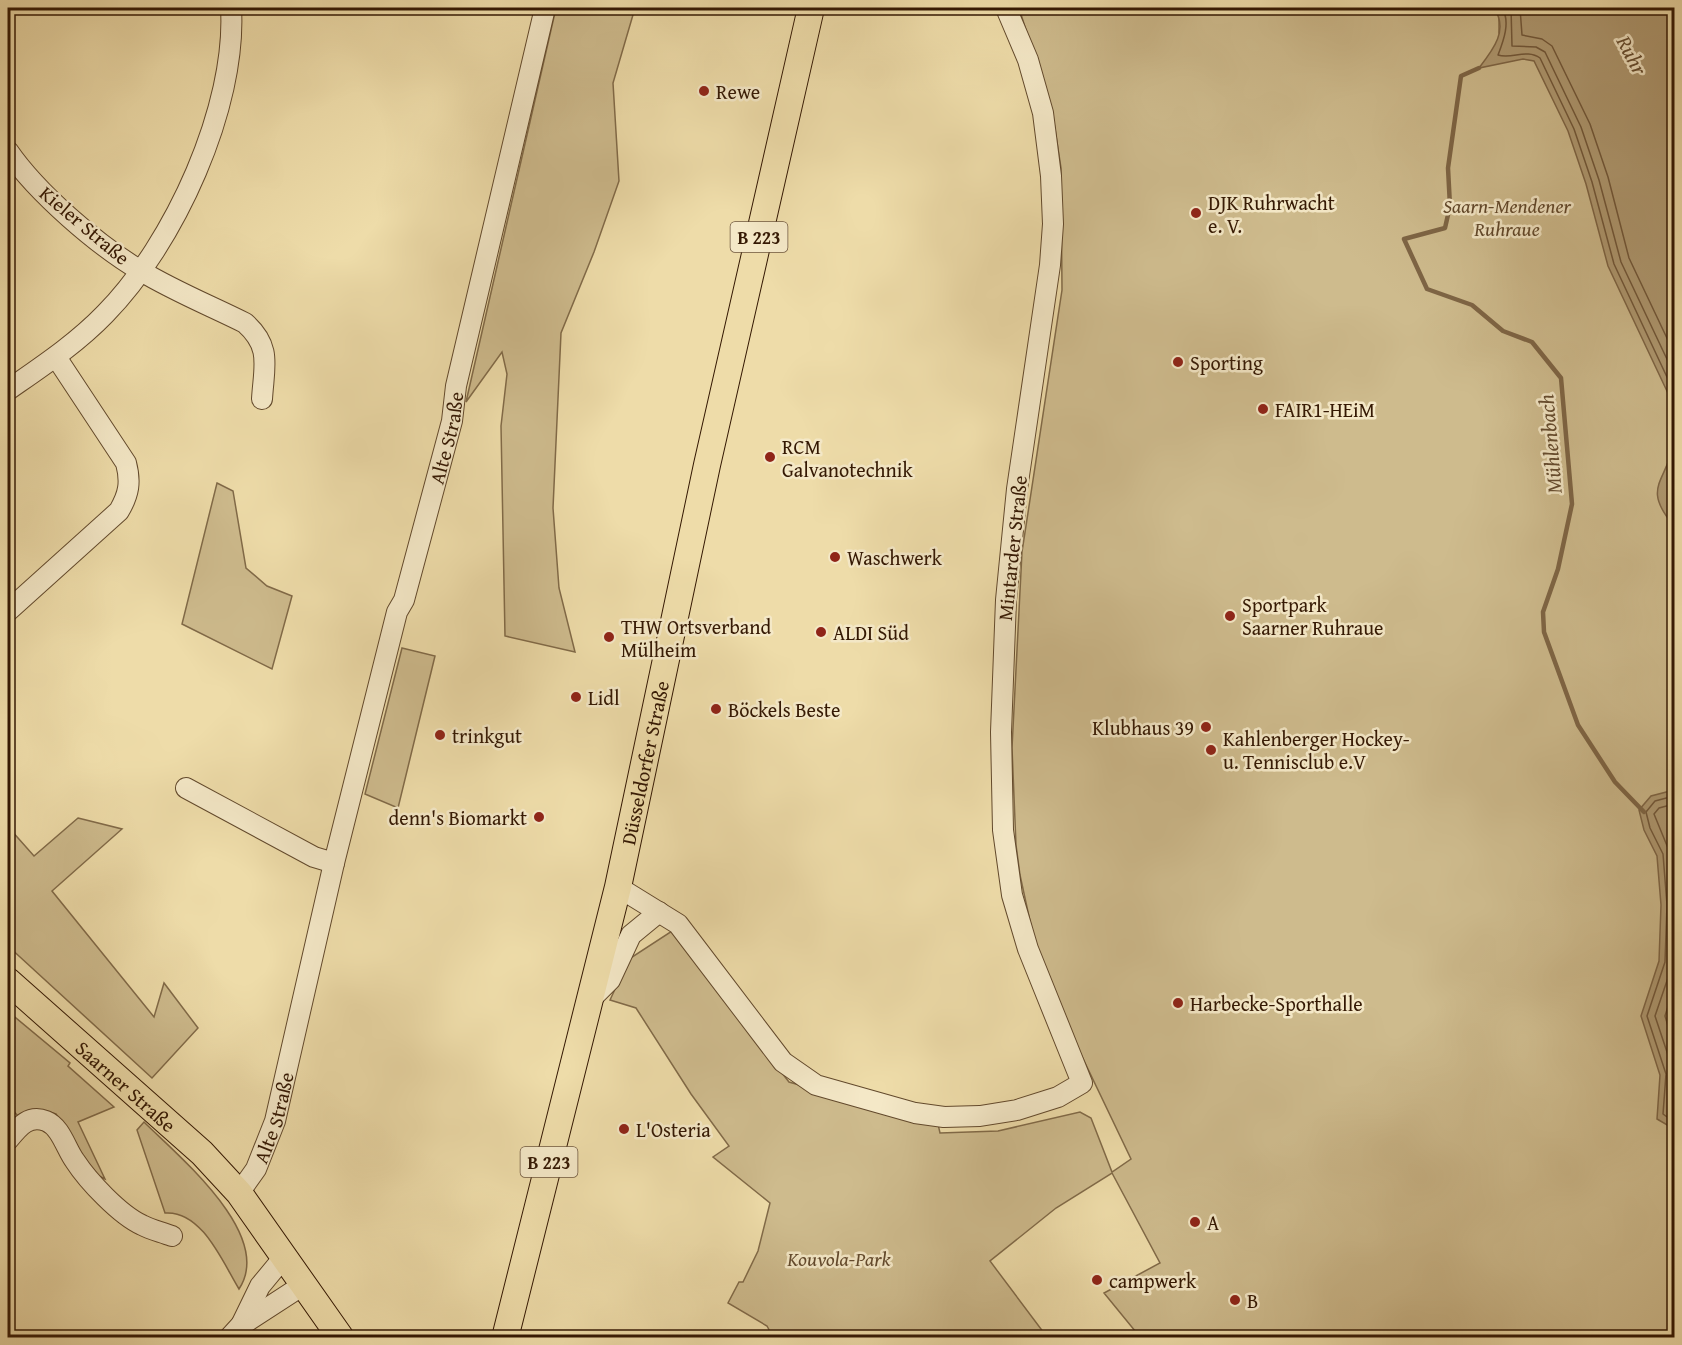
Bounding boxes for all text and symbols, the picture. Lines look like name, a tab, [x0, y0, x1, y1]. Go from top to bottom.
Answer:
water label: Ruhr	[1608, 29, 1656, 81]
place label: Rewe	[716, 77, 760, 106]
marker: Rewe	[697, 84, 711, 98]
street label: Kieler Straße	[34, 179, 136, 271]
place label: DJK Ruhrwacht e. V.	[1208, 188, 1335, 240]
park label: Saarn-Mendener Ruhraue	[1443, 191, 1571, 243]
marker: DJK Ruhrwacht e. V.	[1189, 206, 1203, 220]
road number: B 223	[730, 222, 788, 252]
place label: Sporting	[1190, 348, 1263, 377]
marker: Sporting	[1171, 355, 1185, 369]
street label: Alte Straße	[421, 390, 470, 487]
water label: Mühlenbach	[1530, 393, 1570, 495]
place label: FAIR1-HEiM	[1275, 395, 1375, 424]
marker: FAIR1-HEiM	[1256, 402, 1270, 416]
place label: RCM Galvanotechnik	[782, 432, 913, 484]
marker: RCM Galvanotechnik	[763, 450, 777, 464]
street label: Mintarder Straße	[990, 474, 1034, 622]
place label: Waschwerk	[847, 543, 943, 572]
marker: Waschwerk	[828, 550, 842, 564]
place label: Sportpark Saarner Ruhraue	[1242, 590, 1383, 642]
marker: Sportpark Saarner Ruhraue	[1223, 609, 1237, 623]
place label: THW Ortsverband Mülheim	[621, 612, 771, 664]
place label: ALDI Süd	[833, 618, 909, 647]
marker: ALDI Süd	[814, 625, 828, 639]
marker: THW Ortsverband Mülheim	[602, 630, 616, 644]
street label: Düsseldorfer Straße	[613, 678, 676, 847]
place label: Lidl	[588, 683, 620, 712]
marker: Lidl	[569, 690, 583, 704]
place label: Böckels Beste	[728, 695, 840, 724]
marker: Böckels Beste	[709, 702, 723, 716]
place label: Klubhaus 39	[1092, 713, 1194, 742]
marker: Klubhaus 39	[1199, 720, 1213, 734]
place label: trinkgut	[452, 721, 522, 750]
place label: Kahlenberger Hockey- u. Tennisclub e.V	[1223, 724, 1410, 776]
marker: trinkgut	[433, 728, 447, 742]
marker: Kahlenberger Hockey- u. Tennisclub e.V	[1204, 743, 1218, 757]
place label: denn's Biomarkt	[389, 803, 527, 832]
marker: denn's Biomarkt	[532, 810, 546, 824]
place label: Harbecke-Sporthalle	[1190, 989, 1363, 1018]
marker: Harbecke-Sporthalle	[1171, 996, 1185, 1010]
street label: Saarner Straße	[70, 1033, 183, 1138]
street label: Alte Straße	[245, 1069, 300, 1167]
place label: L'Osteria	[636, 1115, 711, 1144]
marker: L'Osteria	[617, 1122, 631, 1136]
road number: B 223	[520, 1147, 578, 1177]
place label: A	[1207, 1208, 1219, 1237]
marker: A	[1188, 1215, 1202, 1229]
park label: Kouvola-Park	[786, 1244, 892, 1273]
place label: campwerk	[1109, 1266, 1197, 1295]
marker: campwerk	[1090, 1273, 1104, 1287]
place label: B	[1247, 1286, 1258, 1315]
marker: B	[1228, 1293, 1242, 1307]

